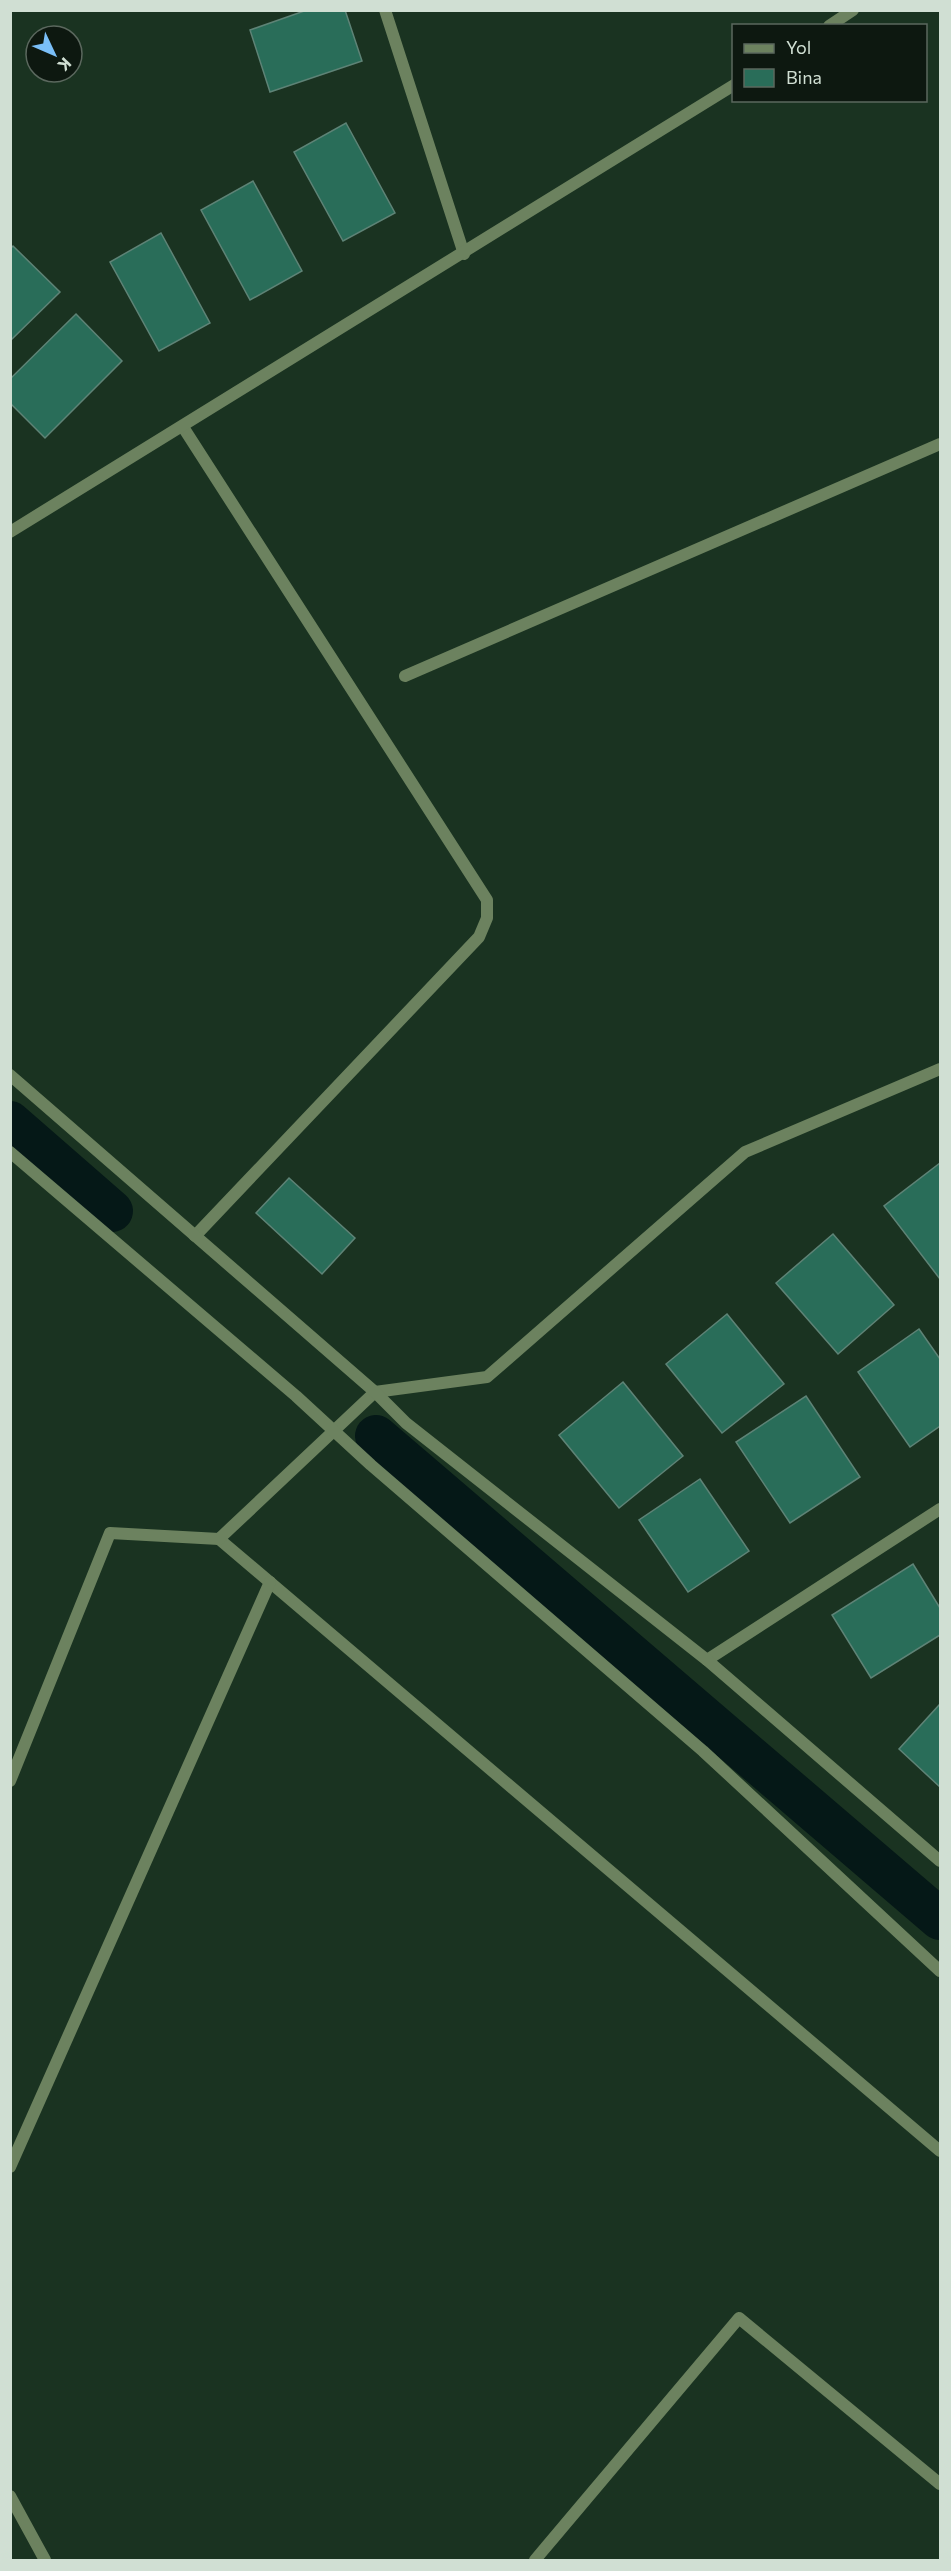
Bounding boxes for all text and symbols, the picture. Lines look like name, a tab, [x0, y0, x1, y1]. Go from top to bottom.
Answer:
north arrow	[24, 24, 84, 84]
legend	[732, 24, 927, 102]
text: Yol	[786, 36, 811, 58]
text: K	[54, 54, 76, 75]
text: Bina	[786, 66, 822, 88]

